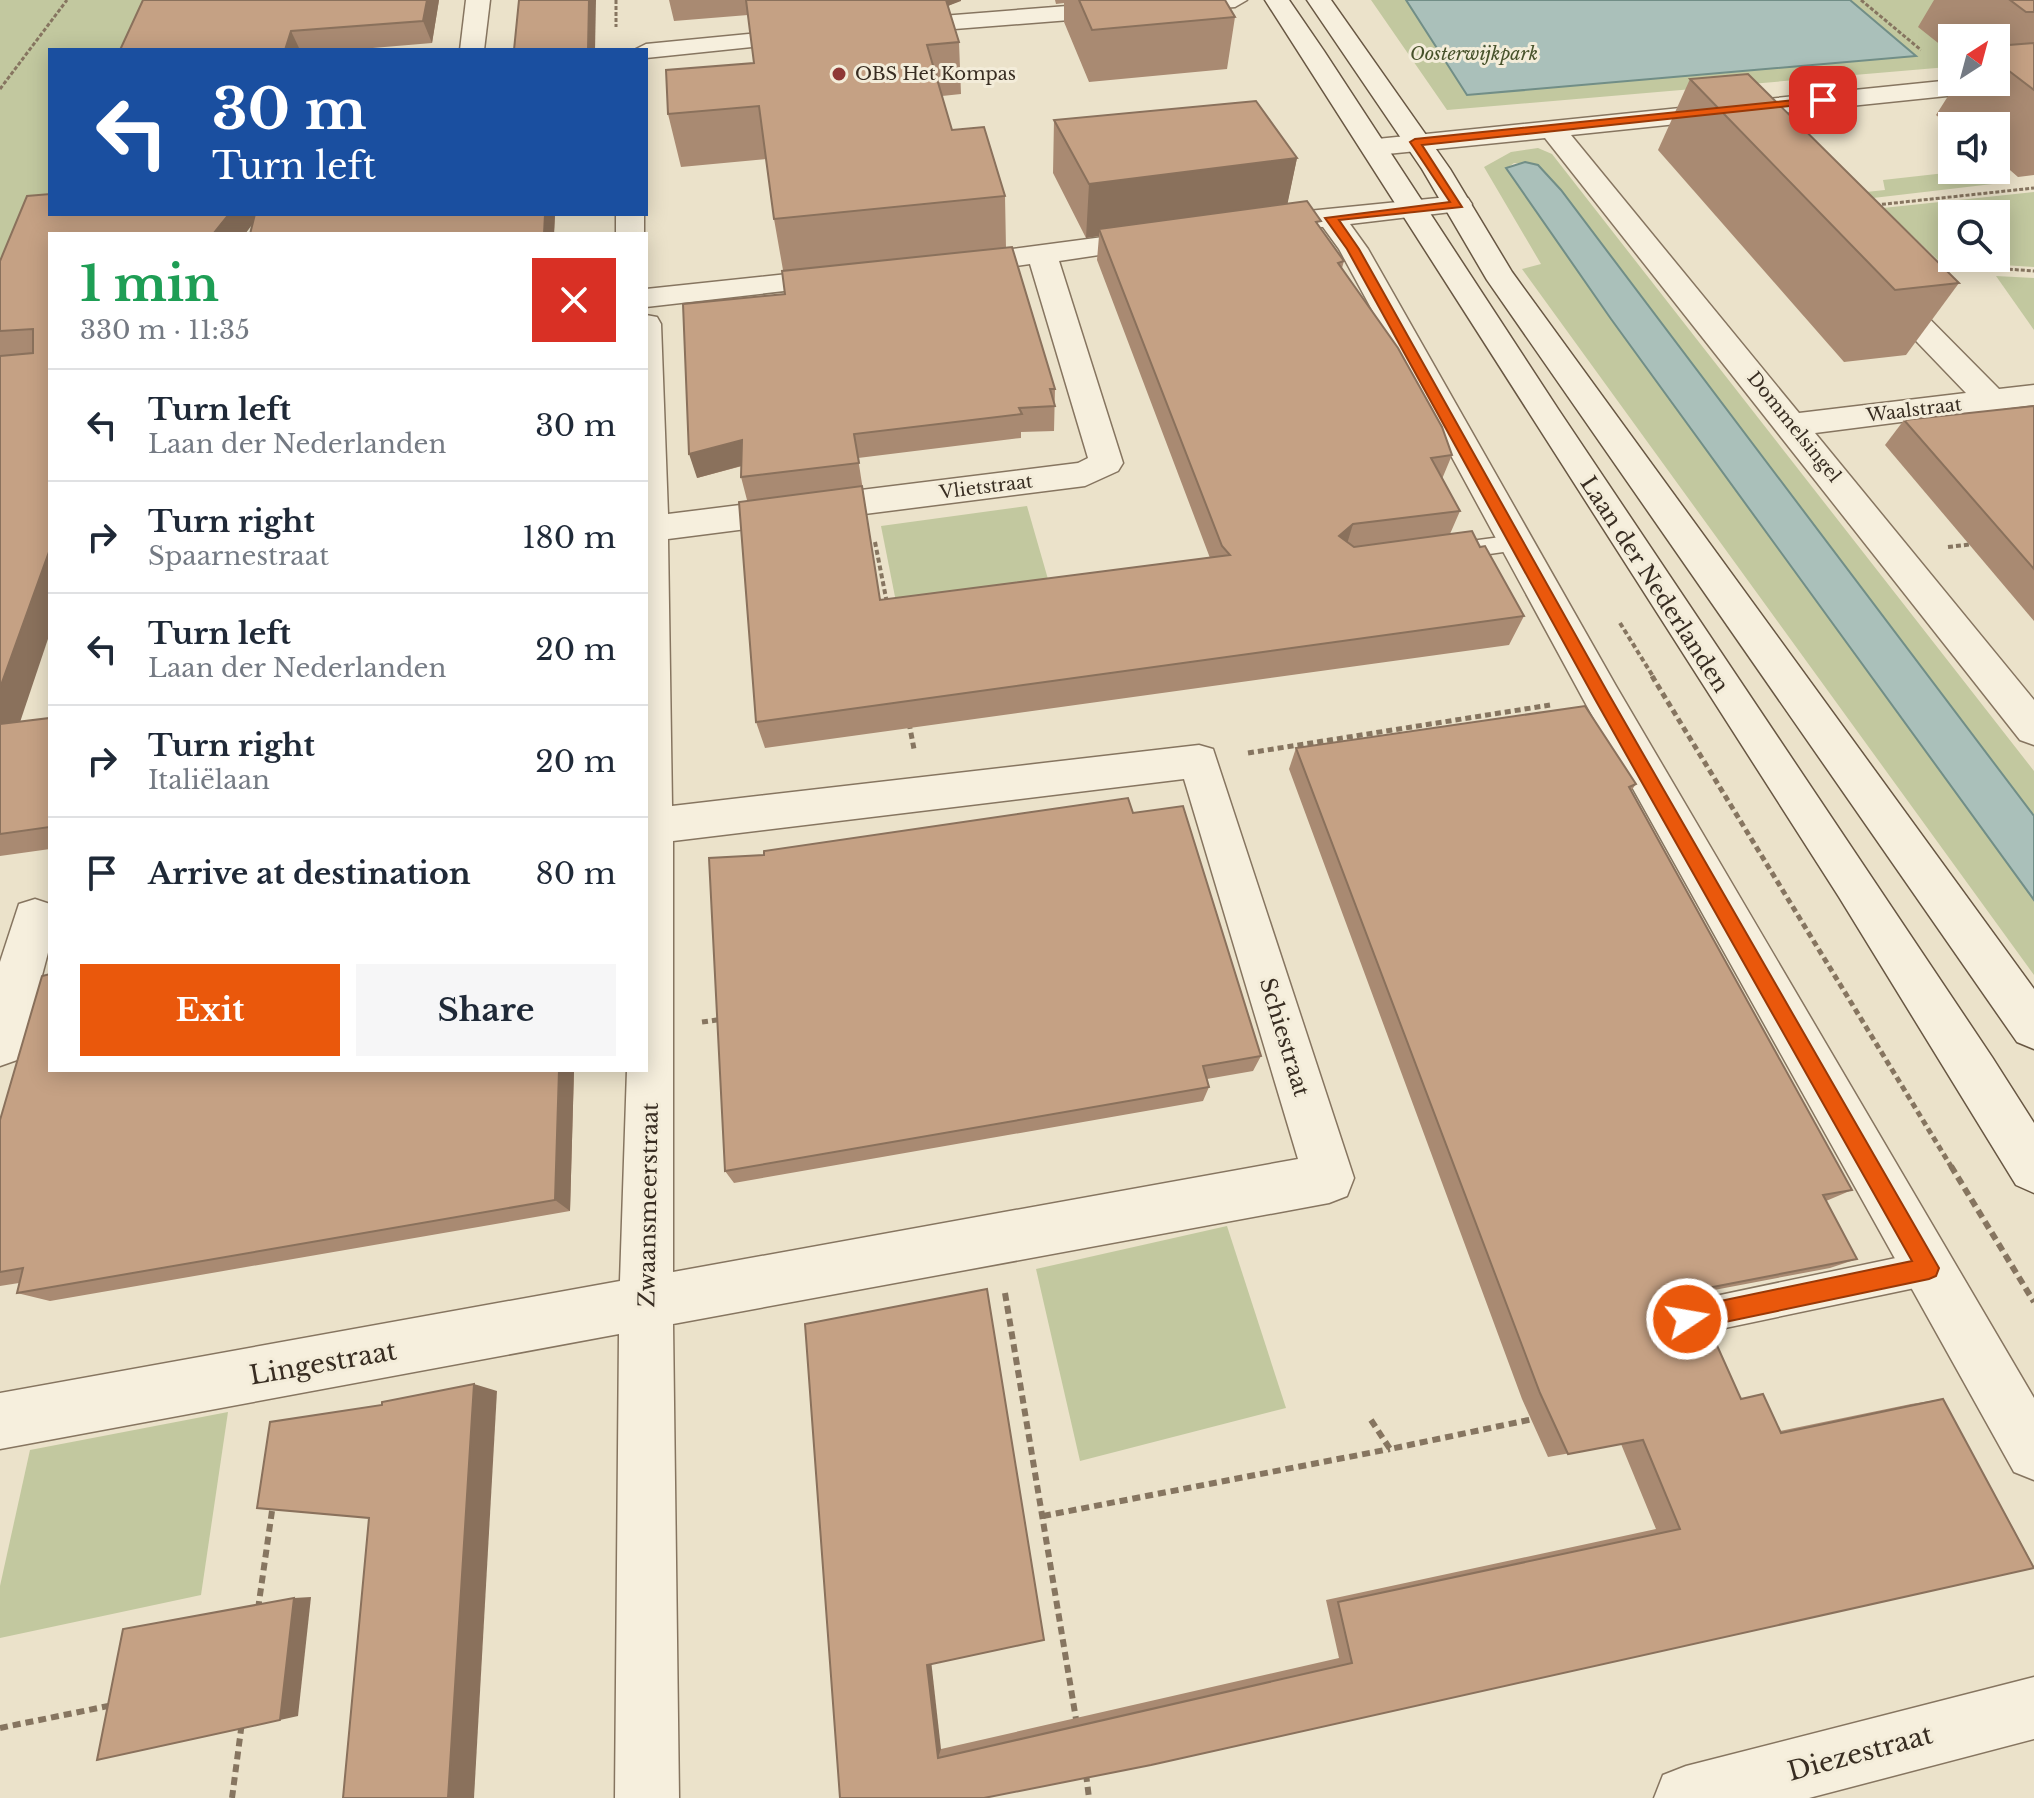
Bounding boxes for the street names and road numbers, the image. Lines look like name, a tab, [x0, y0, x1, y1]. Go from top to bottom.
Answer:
street label: Dommelsingel	[1743, 367, 1845, 487]
street label: Waalstraat	[1864, 393, 1963, 427]
street label: Vlietstraat	[937, 470, 1034, 504]
street label: Laan der Nederlanden	[1575, 471, 1735, 697]
street label: Schiestraat	[1254, 975, 1316, 1100]
street label: Zwaansmeerstraat	[633, 1102, 664, 1308]
street label: Lingestraat	[247, 1334, 399, 1392]
street label: Diezestraat	[1784, 1718, 1936, 1788]

